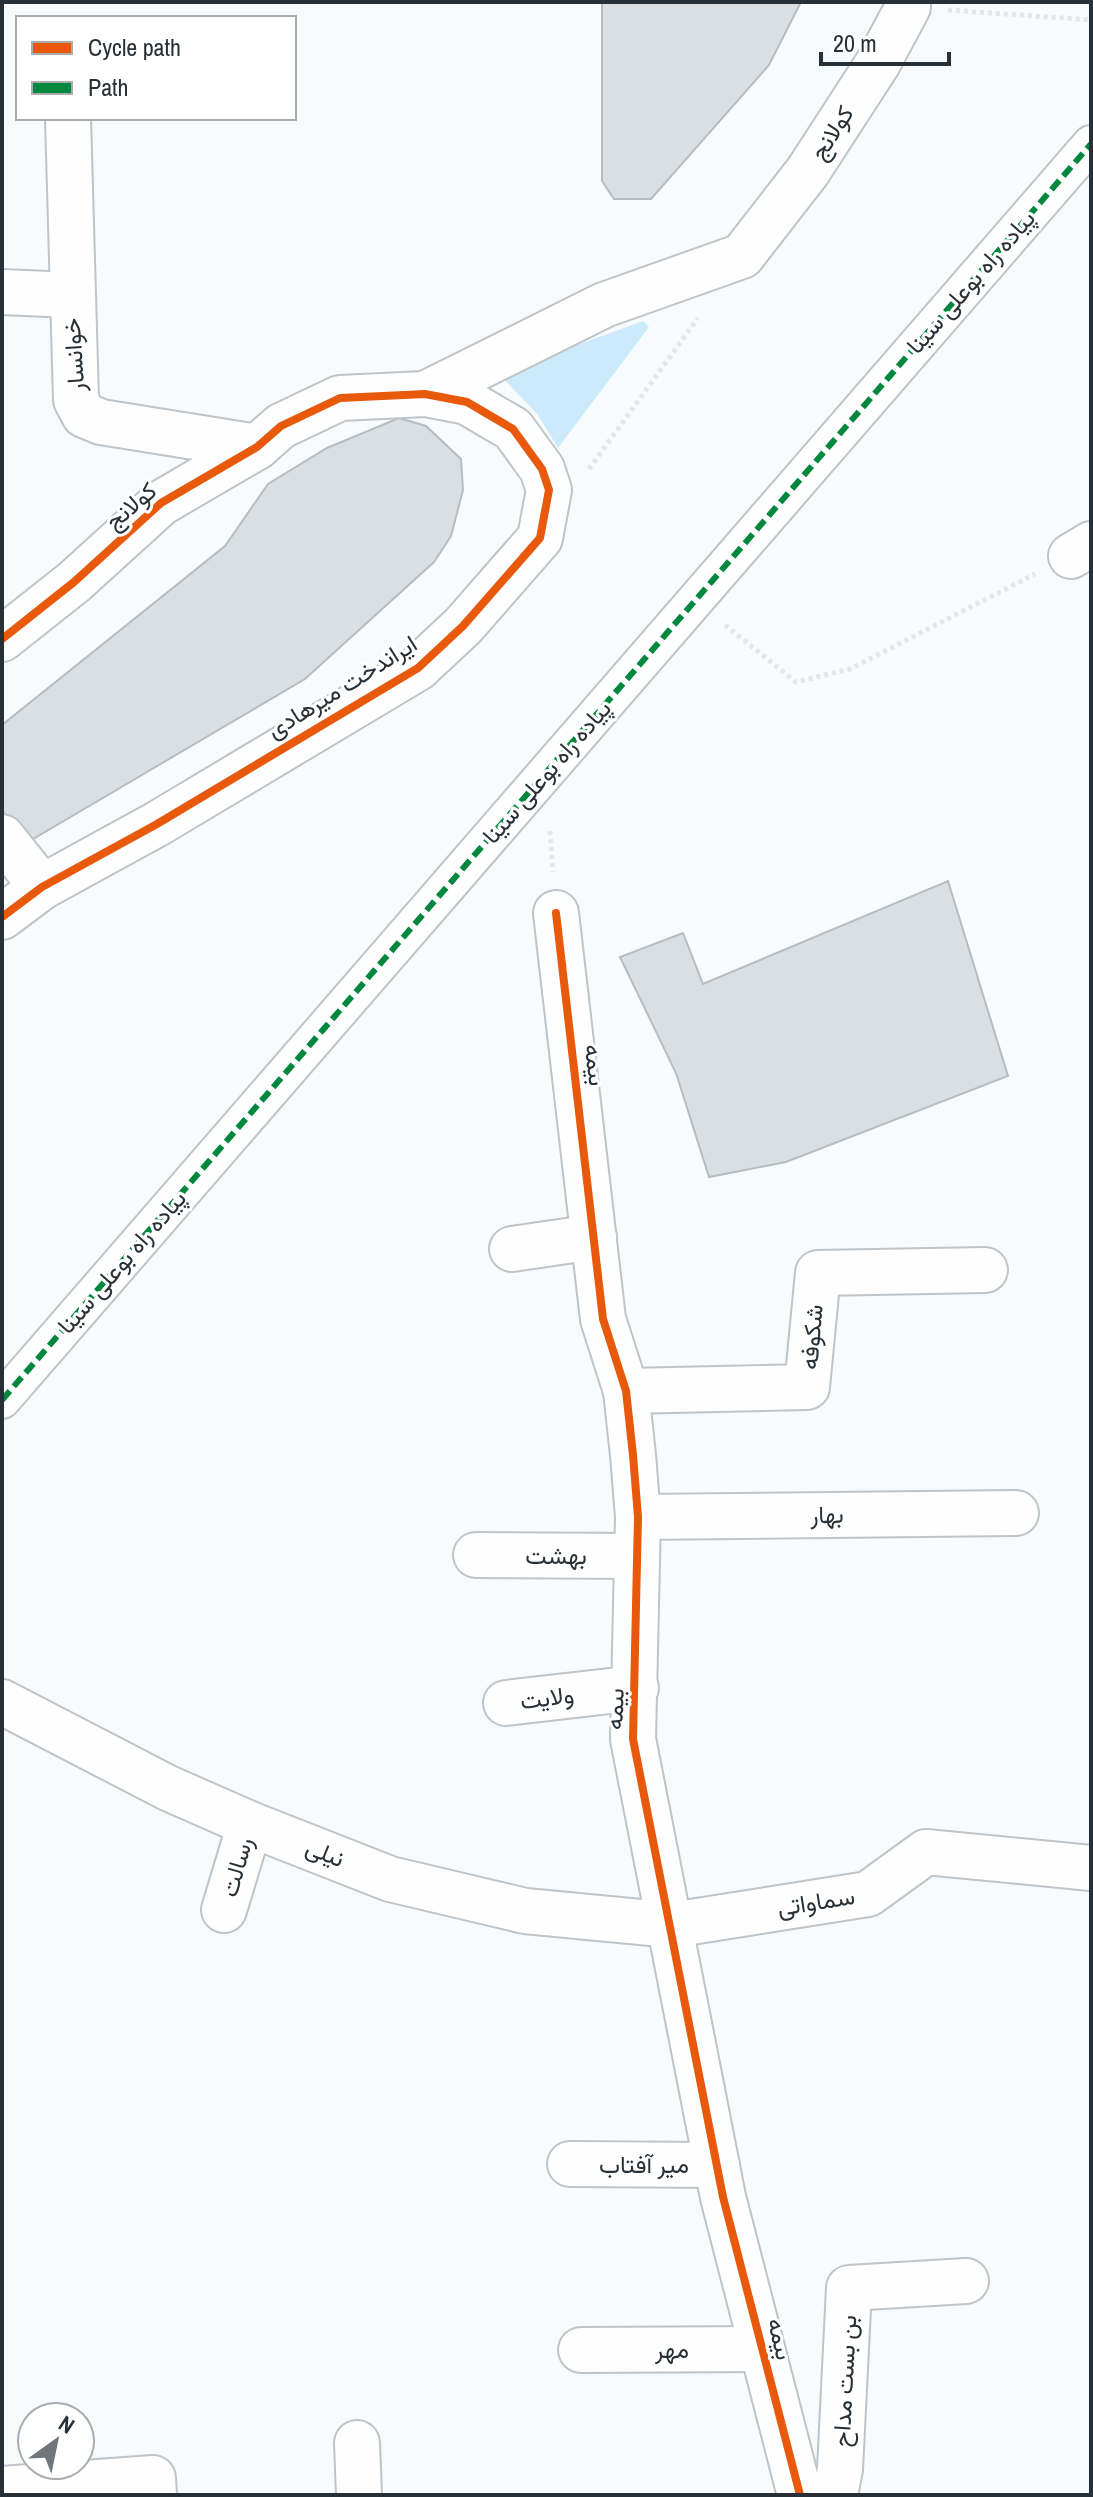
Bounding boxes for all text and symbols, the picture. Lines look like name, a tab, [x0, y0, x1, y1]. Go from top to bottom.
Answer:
legend	[16, 16, 296, 120]
scale bar	[821, 16, 949, 66]
text: 20 m	[833, 27, 877, 59]
text: Cycle path	[88, 31, 181, 63]
text: Path	[88, 71, 129, 103]
street label: کولانج	[802, 99, 862, 167]
street label: پیاده راه بوعلی سینا	[899, 202, 1043, 361]
street label: خوانسار	[54, 317, 92, 394]
street label: کولانج	[98, 474, 164, 538]
street label: ایراندخت میرهادی	[260, 627, 423, 745]
street label: پیاده راه بوعلی سینا	[475, 692, 619, 851]
street label: بیمه	[578, 1042, 614, 1088]
street label: پیاده راه بوعلی سینا	[50, 1182, 194, 1341]
street label: شکوفه	[792, 1303, 830, 1371]
street label: بهار	[809, 1498, 844, 1530]
street label: بهشت	[525, 1539, 587, 1571]
street label: ولایت	[518, 1678, 576, 1716]
street label: بیمه	[597, 1687, 631, 1731]
street label: نیلی	[301, 1830, 349, 1874]
street label: رسالت	[212, 1833, 260, 1900]
street label: سماواتی	[775, 1879, 857, 1923]
street label: میر آفتاب	[599, 2148, 689, 2180]
street label: بن بست مداح	[825, 2314, 864, 2448]
street label: بیمه	[760, 2315, 802, 2363]
street label: مهر	[654, 2333, 689, 2365]
north arrow	[16, 2401, 96, 2481]
text: N	[53, 2408, 81, 2440]

